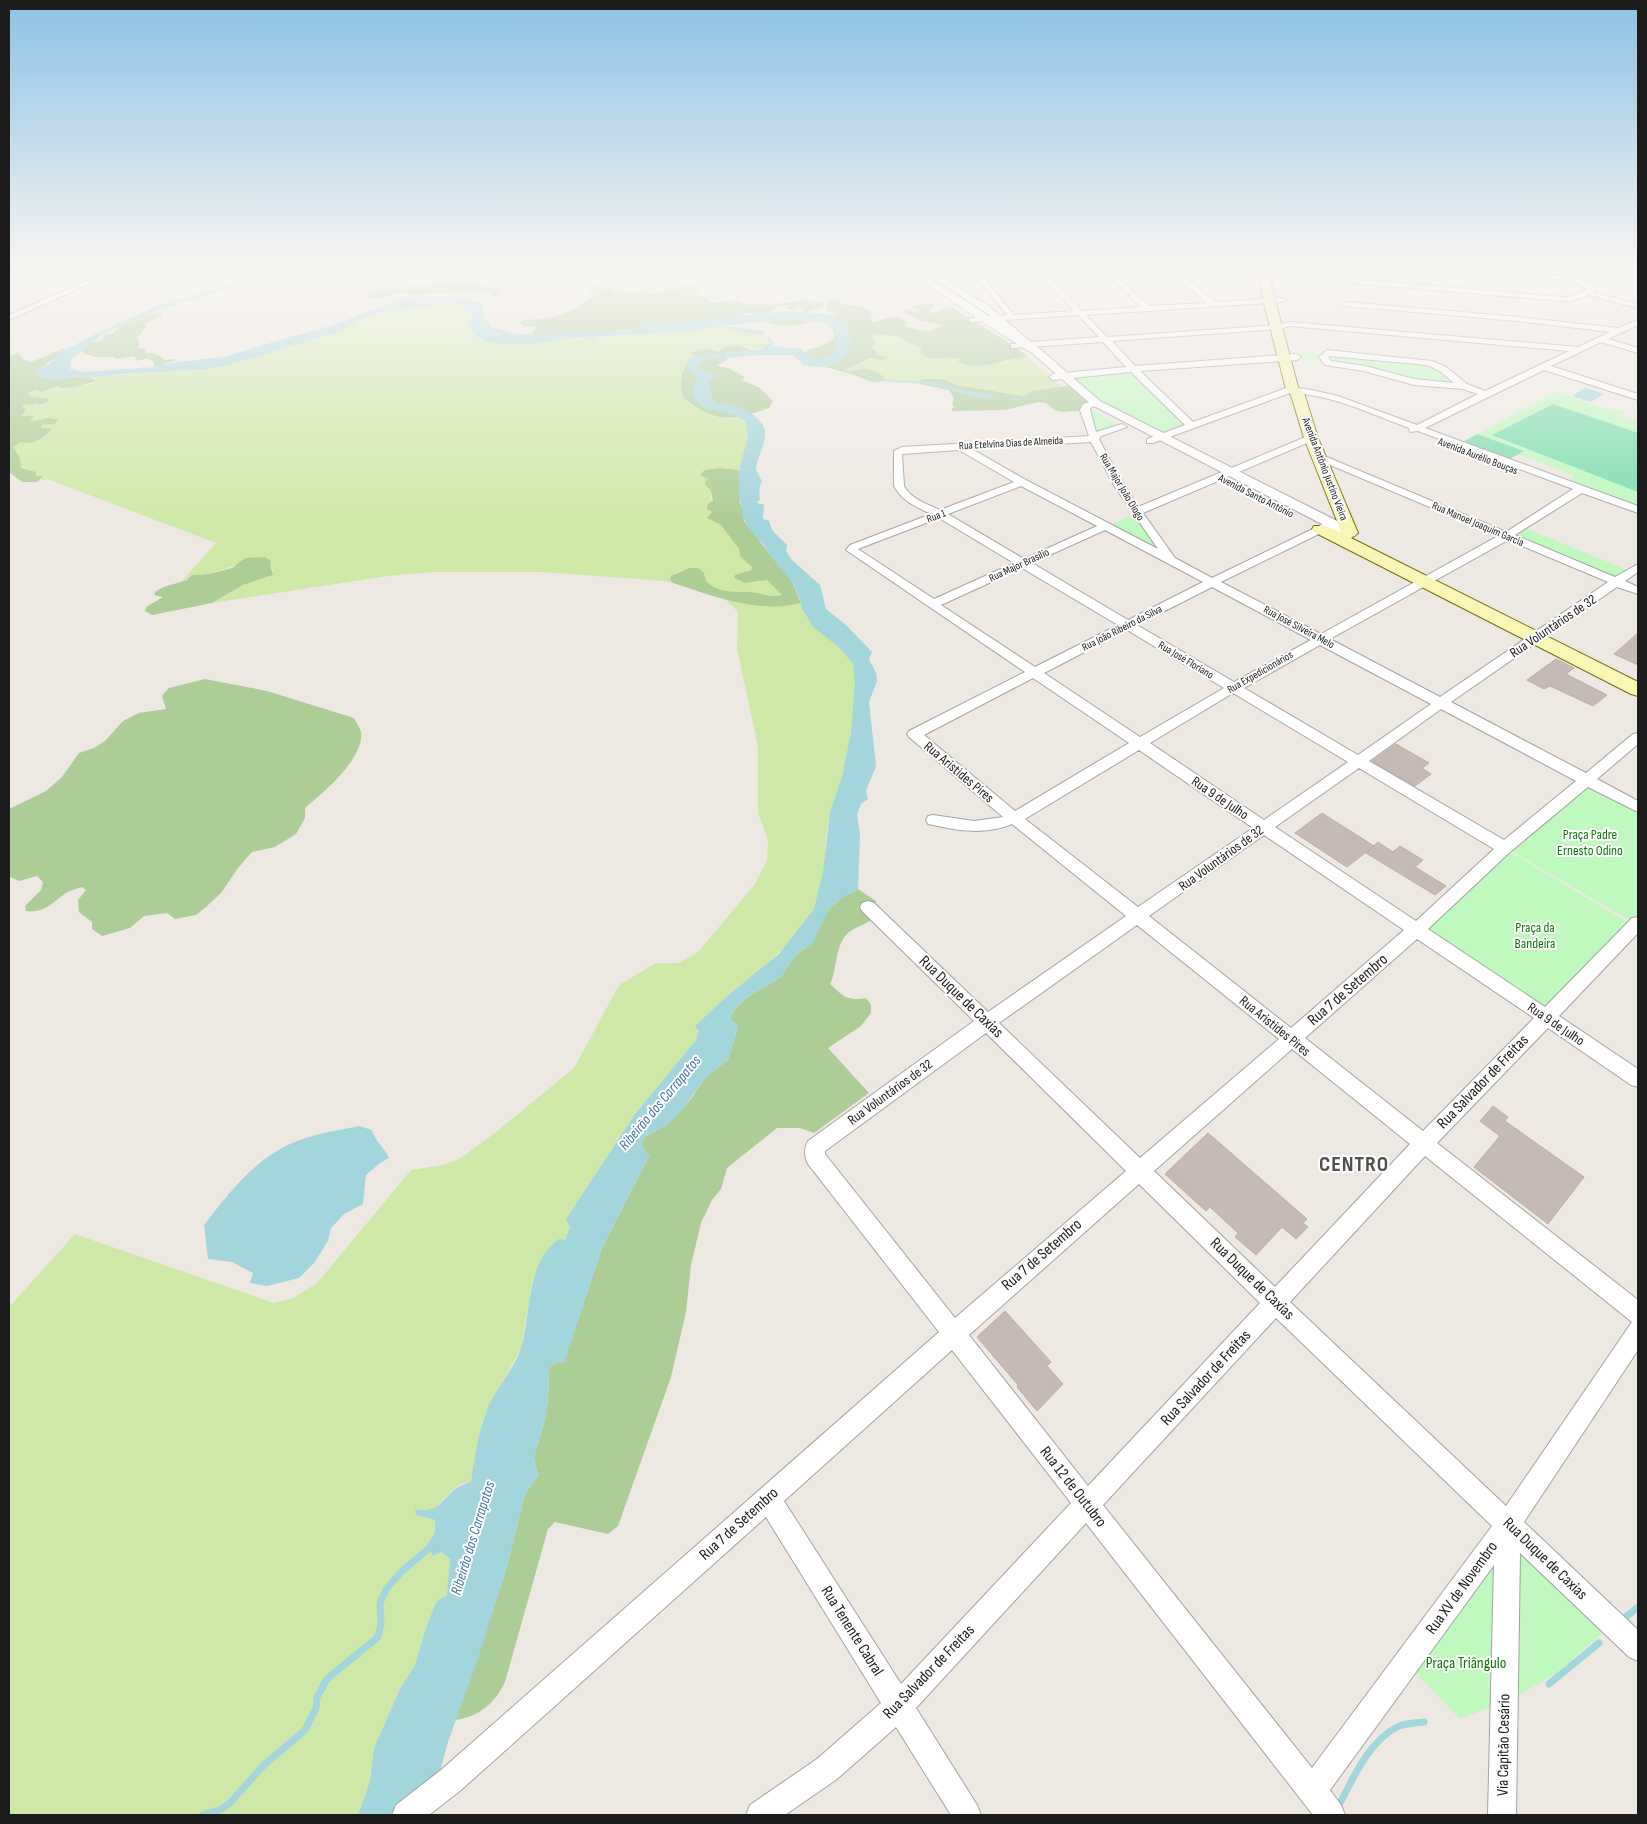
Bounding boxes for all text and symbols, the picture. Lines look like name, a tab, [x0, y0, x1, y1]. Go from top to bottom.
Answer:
street label: Avenida Antônio Justino Vieira	[1299, 415, 1351, 522]
street label: Rua Etelvina Dias de Almeida	[959, 434, 1063, 452]
street label: Avenida Aurélio Bouças	[1435, 434, 1520, 477]
street label: Rua Major João Diogo	[1097, 451, 1147, 523]
street label: Avenida Santo Antônio	[1215, 471, 1296, 521]
street label: Rua Manoel Joaquim Garcia	[1430, 499, 1526, 549]
street label: Rua 1	[925, 506, 948, 526]
street label: Rua Major Brasílio	[987, 545, 1052, 585]
street label: Rua Voluntários de 32	[1506, 591, 1600, 661]
street label: Rua João Ribeiro da Silva	[1080, 602, 1164, 654]
street label: Rua José Silveira Melo	[1261, 603, 1337, 651]
street label: Rua José Floriano	[1156, 638, 1216, 682]
street label: Rua Expedicionários	[1225, 648, 1295, 696]
street label: Rua Aristides Pires	[920, 738, 998, 806]
street label: Rua 9 de Julho	[1188, 773, 1252, 823]
street label: Rua Voluntários de 32	[1175, 821, 1267, 894]
park label: Praça Padre Ernesto Odino	[1557, 826, 1623, 859]
park label: Praça da Bandeira	[1515, 919, 1555, 952]
street label: Rua 7 de Setembro	[1304, 950, 1392, 1030]
street label: Rua Duque de Caxias	[915, 952, 1007, 1042]
street label: Rua Aristides Pires	[1236, 992, 1314, 1060]
street label: Rua 9 de Julho	[1524, 999, 1588, 1049]
street label: Rua Salvador de Freitas	[1433, 1031, 1533, 1133]
water label: Ribeirão dos Carrapatos	[615, 1051, 706, 1154]
street label: Rua Voluntários de 32	[844, 1055, 936, 1128]
district label: CENTRO	[1319, 1151, 1389, 1178]
street label: Rua 7 de Setembro	[998, 1215, 1086, 1295]
street label: Rua Duque de Caxias	[1206, 1234, 1298, 1324]
street label: Rua Salvador de Freitas	[1157, 1326, 1255, 1430]
street label: Rua 12 de Outubro	[1036, 1443, 1110, 1531]
water label: Ribeirão dos Carrapatos	[447, 1478, 500, 1597]
street label: Rua 7 de Setembro	[696, 1484, 782, 1564]
street label: Rua Duque de Caxias	[1499, 1514, 1591, 1604]
street label: Rua XV de Novembro	[1422, 1538, 1502, 1638]
street label: Rua Tenente Cabral	[817, 1583, 887, 1679]
street label: Rua Salvador de Freitas	[879, 1621, 979, 1723]
park label: Praça Triângulo	[1426, 1654, 1506, 1673]
street label: Via Capitão Cesário	[1494, 1694, 1514, 1796]

